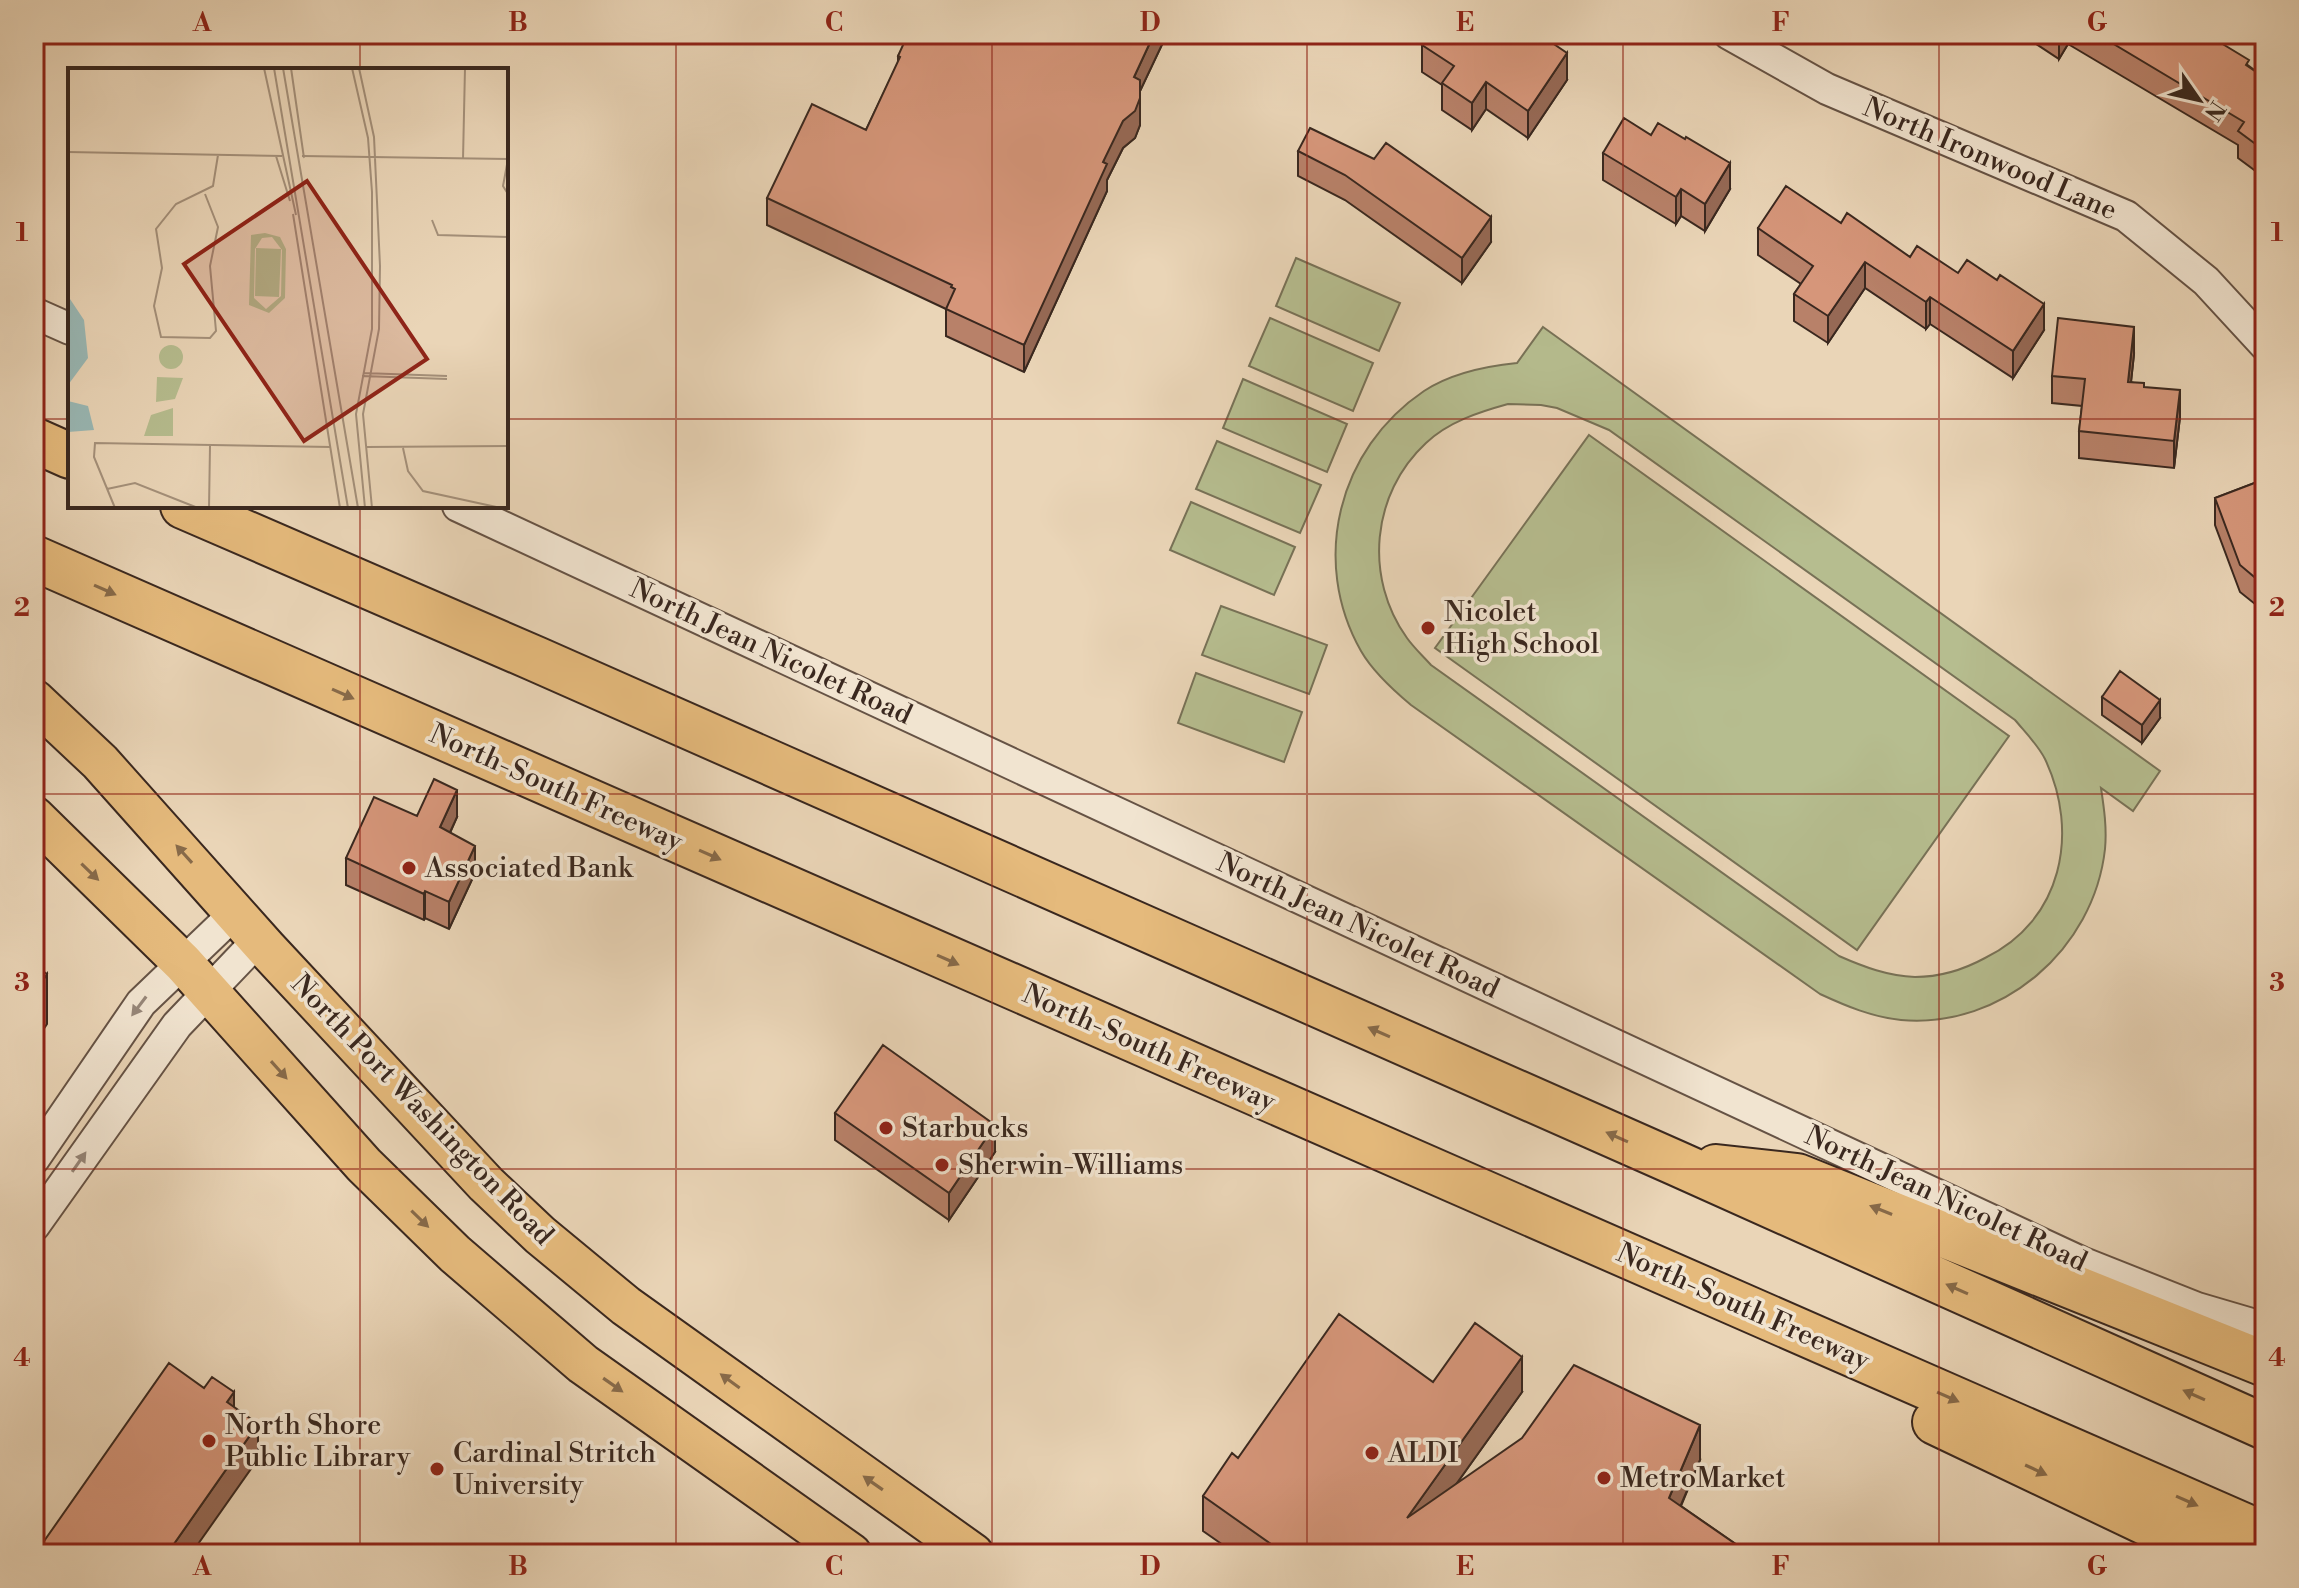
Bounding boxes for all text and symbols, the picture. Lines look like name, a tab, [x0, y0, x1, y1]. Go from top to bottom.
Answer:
text: A	[192, 7, 212, 39]
text: B	[508, 7, 528, 39]
text: C	[825, 7, 843, 39]
text: D	[1140, 7, 1160, 39]
text: E	[1456, 7, 1474, 39]
text: F	[1772, 7, 1790, 39]
text: G	[2087, 7, 2108, 39]
north arrow	[2159, 60, 2239, 140]
inset map	[68, 68, 508, 508]
street label: North Ironwood Lane	[1858, 90, 2122, 228]
text: N	[2198, 96, 2230, 126]
text: 1	[16, 217, 29, 249]
text: 1	[2271, 217, 2284, 249]
street label: North Jean Nicolet Road	[624, 571, 918, 733]
one-way arrow	[94, 583, 117, 596]
text: 2	[14, 592, 30, 624]
text: 2	[2269, 592, 2285, 624]
place label: Nicolet High School	[1444, 595, 1599, 662]
marker: Nicolet High School	[1419, 619, 1437, 637]
one-way arrow	[332, 688, 355, 701]
street label: North-South Freeway	[424, 716, 688, 860]
one-way arrow	[176, 845, 194, 864]
street label: North Jean Nicolet Road	[1211, 845, 1505, 1007]
one-way arrow	[698, 849, 721, 862]
place label: Associated Bank	[424, 851, 634, 886]
marker: Associated Bank	[400, 859, 418, 877]
one-way arrow	[80, 862, 99, 881]
one-way arrow	[936, 953, 960, 966]
text: 3	[14, 967, 30, 999]
street label: North Port Washington Road	[283, 967, 561, 1253]
text: 3	[2269, 967, 2285, 999]
street label: North-South Freeway	[1017, 976, 1281, 1120]
one-way arrow	[132, 996, 148, 1017]
one-way arrow	[1367, 1025, 1391, 1038]
one-way arrow	[270, 1061, 288, 1080]
place label: Starbucks	[902, 1111, 1029, 1146]
street label: North Jean Nicolet Road	[1799, 1118, 2093, 1280]
marker: Starbucks	[877, 1119, 895, 1137]
one-way arrow	[1605, 1130, 1629, 1144]
place label: Sherwin-Williams	[958, 1148, 1183, 1183]
one-way arrow	[71, 1151, 87, 1173]
marker: Sherwin-Williams	[933, 1156, 951, 1174]
one-way arrow	[1869, 1203, 1893, 1216]
one-way arrow	[410, 1210, 429, 1228]
street label: North-South Freeway	[1611, 1235, 1875, 1379]
one-way arrow	[1945, 1282, 1968, 1296]
text: 4	[13, 1342, 31, 1374]
text: 4	[2268, 1342, 2286, 1374]
one-way arrow	[720, 1374, 741, 1389]
one-way arrow	[602, 1377, 624, 1393]
one-way arrow	[2182, 1389, 2206, 1402]
one-way arrow	[1937, 1390, 1960, 1403]
place label: North Shore Public Library	[225, 1408, 411, 1475]
marker: North Shore Public Library	[200, 1432, 218, 1450]
place label: Cardinal Stritch University	[453, 1436, 656, 1503]
place label: ALDI	[1387, 1436, 1459, 1471]
marker: ALDI	[1363, 1444, 1381, 1462]
marker: Cardinal Stritch University	[428, 1460, 446, 1478]
place label: MetroMarket	[1620, 1461, 1786, 1496]
one-way arrow	[2024, 1463, 2048, 1477]
marker: MetroMarket	[1595, 1469, 1613, 1487]
one-way arrow	[862, 1476, 883, 1491]
one-way arrow	[2175, 1494, 2199, 1508]
text: A	[192, 1551, 212, 1583]
text: B	[508, 1551, 528, 1583]
text: C	[825, 1551, 843, 1583]
text: D	[1140, 1551, 1160, 1583]
text: E	[1456, 1551, 1474, 1583]
text: F	[1772, 1551, 1790, 1583]
text: G	[2087, 1551, 2108, 1583]

